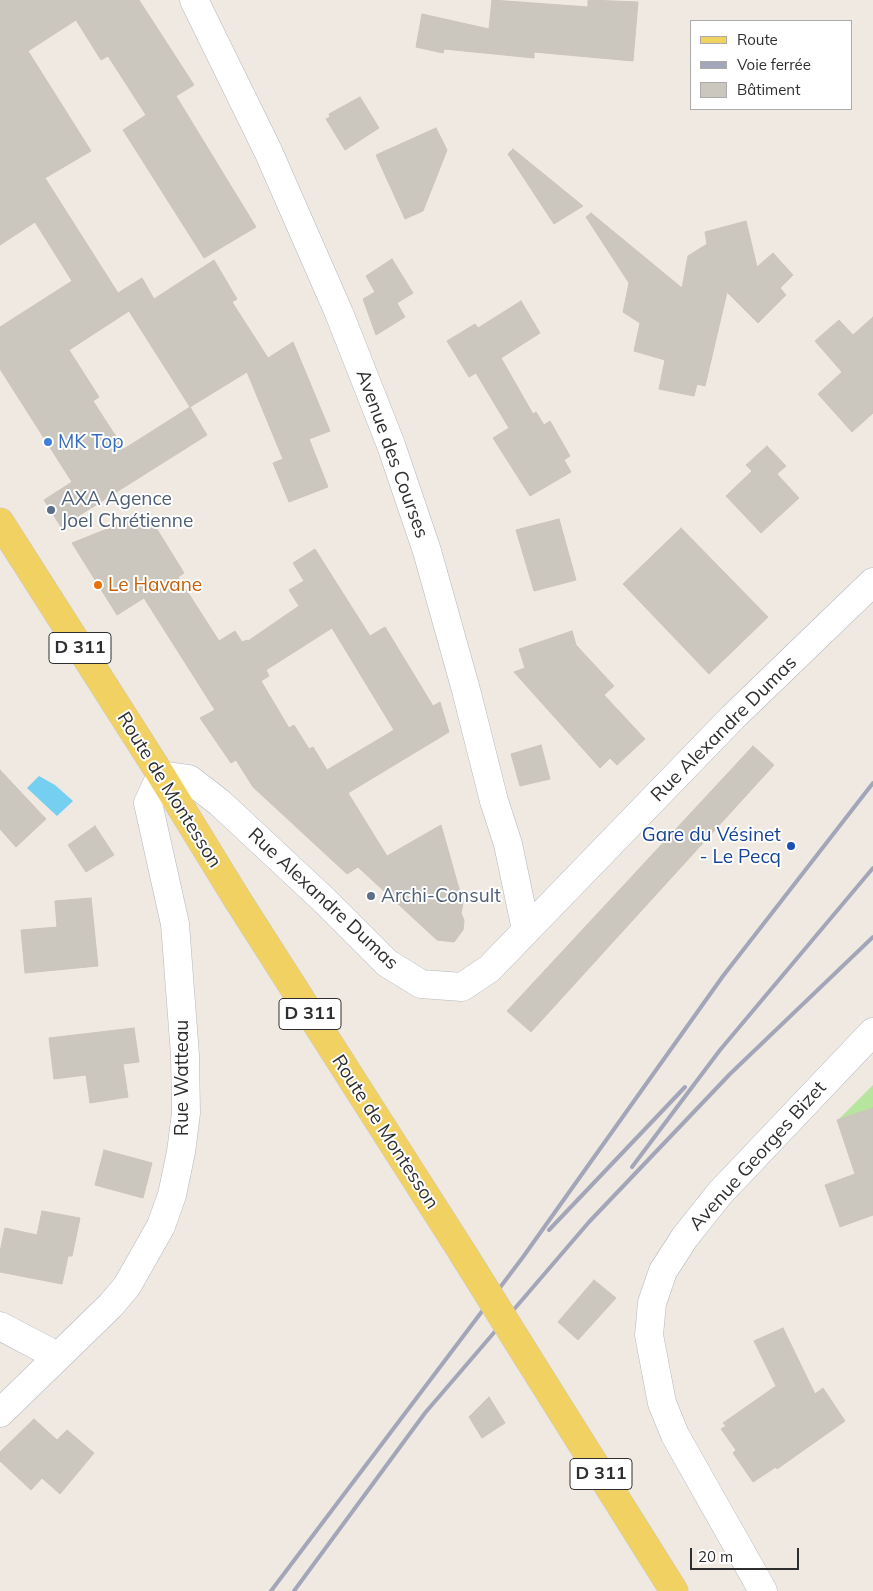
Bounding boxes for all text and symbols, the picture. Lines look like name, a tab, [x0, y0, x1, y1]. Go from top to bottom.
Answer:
legend	[690, 20, 853, 110]
text: Route	[737, 30, 778, 49]
text: Voie ferrée	[737, 55, 811, 74]
text: Bâtiment	[737, 80, 800, 99]
street label: Avenue des Courses	[351, 367, 433, 541]
place label: MK Top	[58, 431, 124, 453]
marker: MK Top	[42, 436, 54, 448]
place label: AXA Agence Joel Chrétienne	[61, 488, 193, 532]
marker: AXA Agence Joel Chrétienne	[45, 504, 57, 516]
place label: Le Havane	[108, 574, 202, 596]
marker: Le Havane	[92, 579, 104, 591]
road number: D 311	[49, 632, 111, 664]
street label: Rue Alexandre Dumas	[646, 651, 802, 807]
street label: Route de Montesson	[112, 708, 226, 872]
street label: Rue Alexandre Dumas	[243, 824, 403, 974]
place label: Gare du Vésinet - Le Pecq	[642, 824, 781, 868]
marker: Gare du Vésinet - Le Pecq	[785, 840, 797, 852]
place label: Archi-Consult	[381, 885, 501, 907]
marker: Archi-Consult	[365, 890, 377, 902]
road number: D 311	[279, 999, 341, 1030]
street label: Rue Watteau	[171, 1020, 193, 1136]
street label: Route de Montesson	[327, 1051, 443, 1213]
street label: Avenue Georges Bizet	[685, 1077, 831, 1235]
road number: D 311	[570, 1458, 632, 1490]
scale bar	[693, 1538, 802, 1570]
text: 20 m	[698, 1547, 733, 1566]

